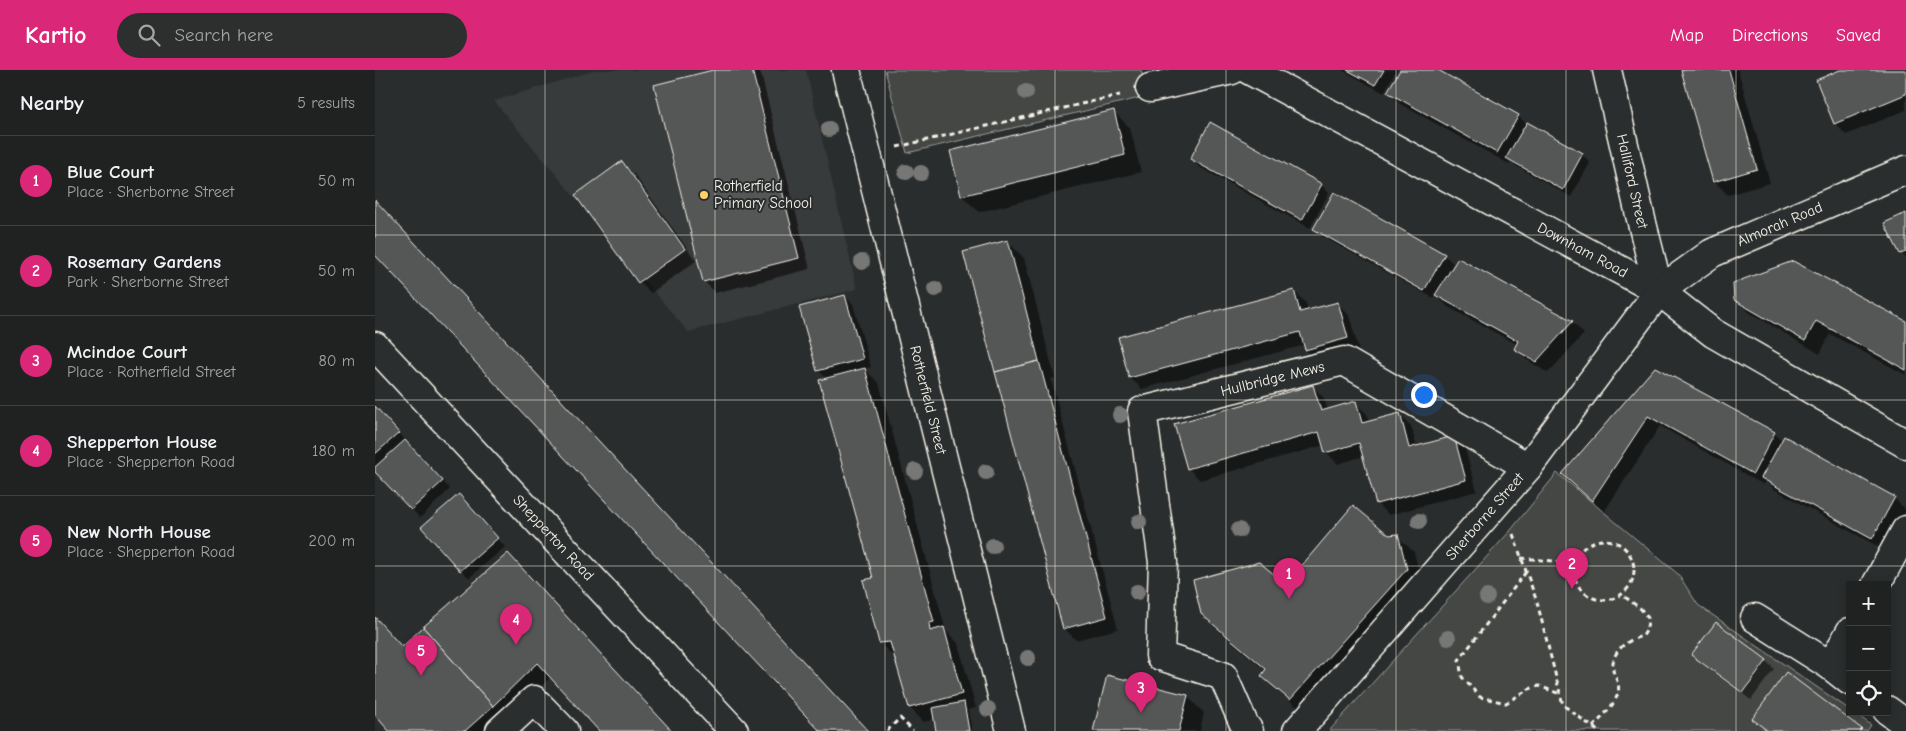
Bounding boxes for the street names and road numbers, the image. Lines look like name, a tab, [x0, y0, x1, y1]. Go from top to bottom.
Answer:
street label: Halliford Street	[1613, 132, 1652, 231]
street label: Almorah Road	[1734, 198, 1825, 250]
street label: Downham Road	[1534, 218, 1631, 282]
street label: Rotherfield Street	[906, 344, 951, 457]
street label: Hullbridge Mews	[1219, 357, 1326, 400]
street label: Sherborne Street	[1442, 469, 1528, 564]
street label: Shepperton Road	[509, 491, 598, 584]

